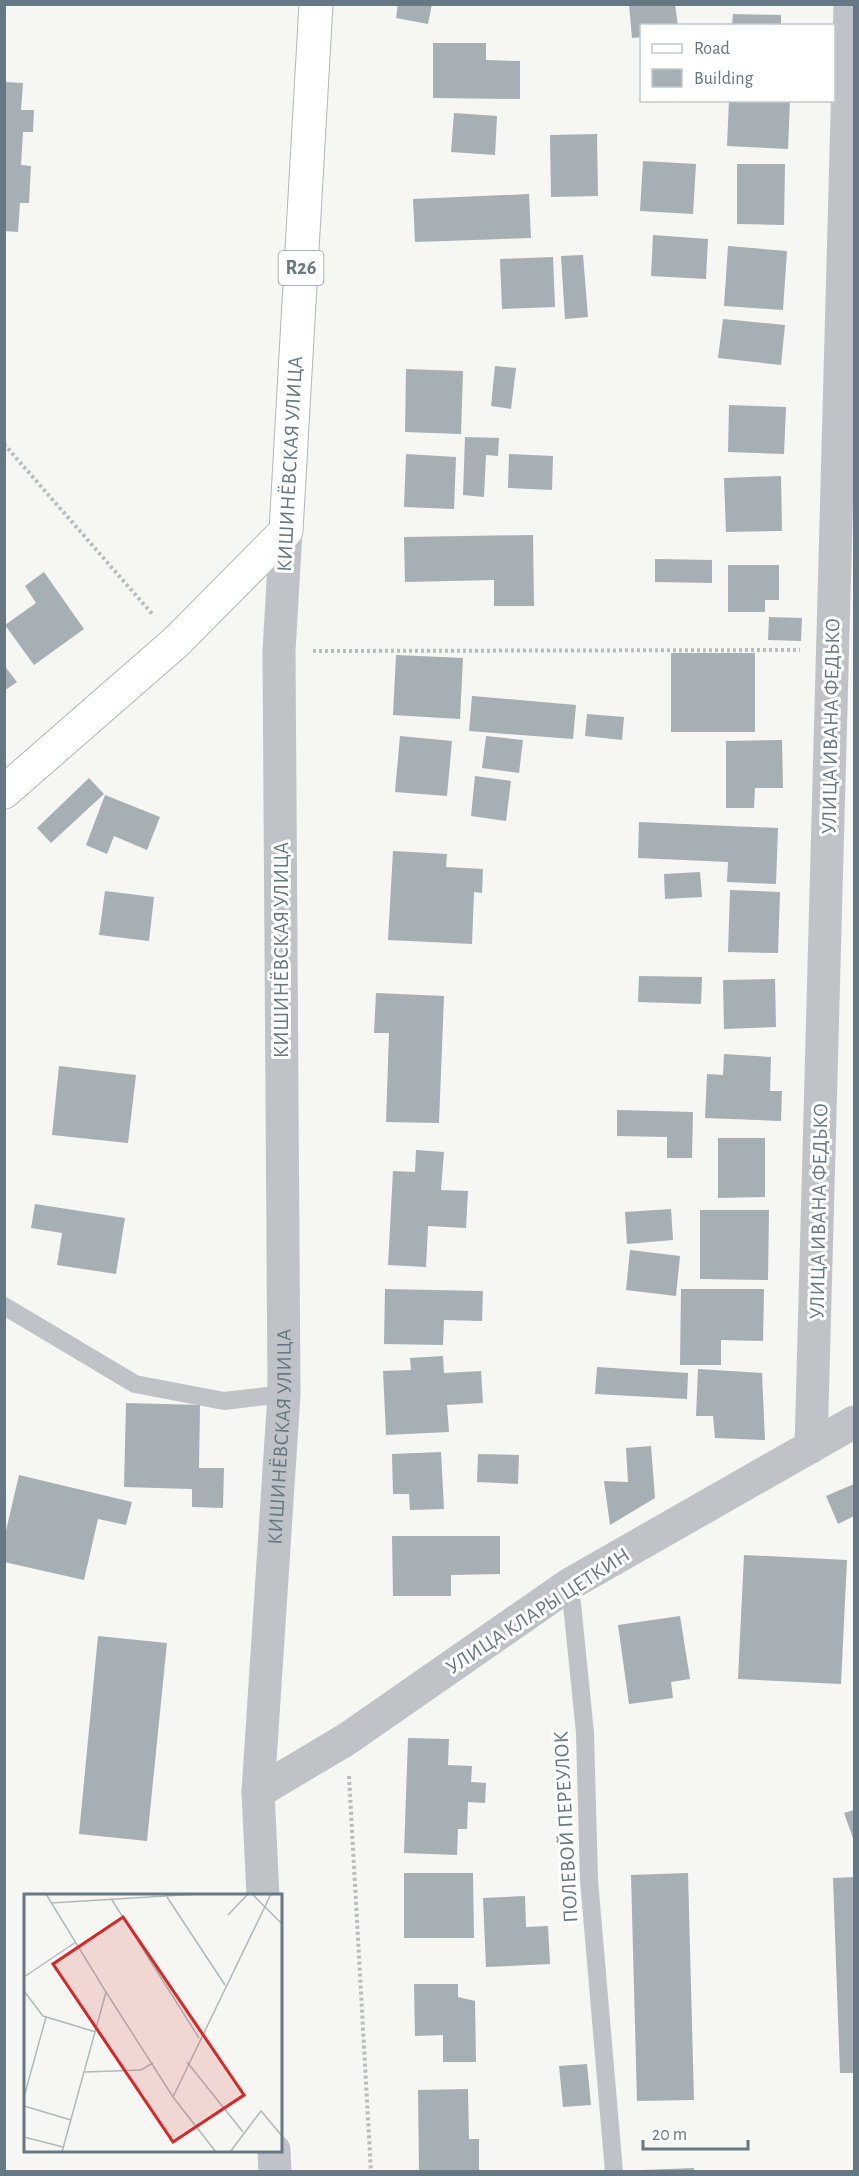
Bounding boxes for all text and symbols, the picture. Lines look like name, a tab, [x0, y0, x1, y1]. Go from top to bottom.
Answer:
legend	[640, 24, 835, 102]
text: Road	[694, 40, 730, 58]
text: Building	[694, 70, 754, 88]
road number: R26	[278, 251, 324, 285]
street label: КИШИНЁВСКАЯ УЛИЦА	[273, 355, 306, 573]
street label: УЛИЦА ИВАНА ФЕДЬКО	[819, 618, 843, 834]
street label: КИШИНЁВСКАЯ УЛИЦА	[270, 842, 292, 1058]
street label: УЛИЦА ИВАНА ФЕДЬКО	[807, 1103, 831, 1319]
street label: КИШИНЁВСКАЯ УЛИЦА	[264, 1329, 295, 1546]
street label: УЛИЦА КЛАРЫ ЦЕТКИН	[443, 1544, 633, 1678]
street label: ПОЛЕВОЙ ПЕРЕУЛОК	[549, 1731, 582, 1923]
inset map	[24, 1894, 282, 2152]
scale bar	[643, 2113, 748, 2151]
text: 20 m	[652, 2126, 687, 2144]

